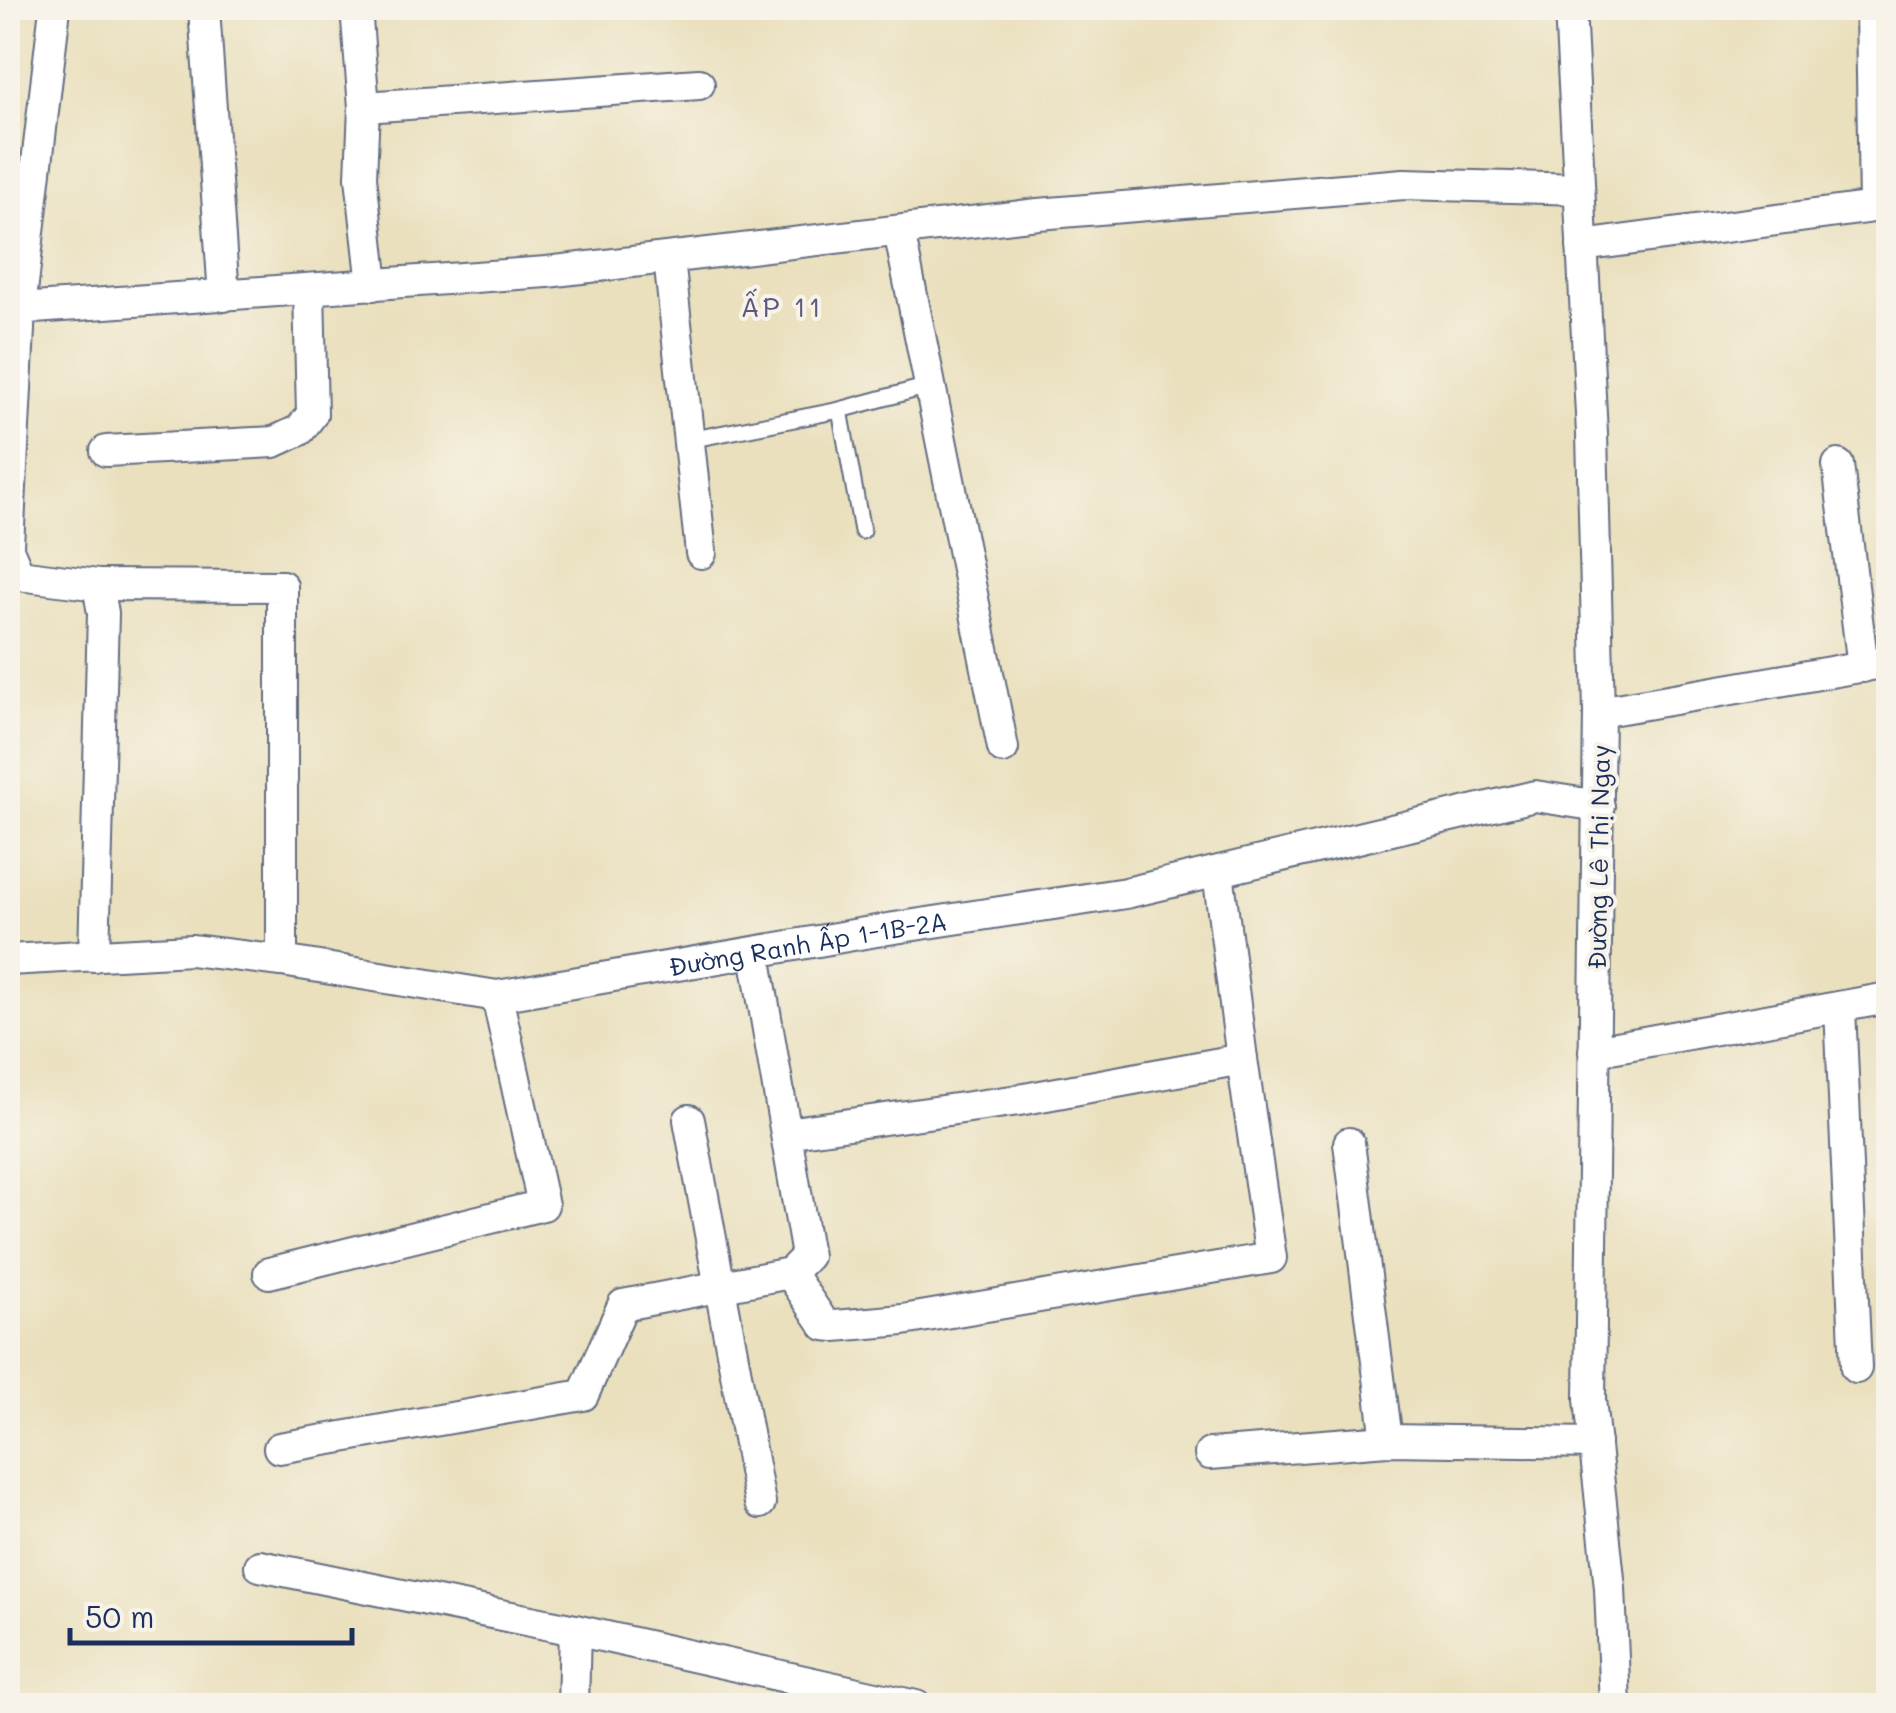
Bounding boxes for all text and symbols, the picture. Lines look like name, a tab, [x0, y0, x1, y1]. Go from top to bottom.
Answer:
district label: ẤP 11	[741, 288, 823, 324]
street label: Đường Lê Thị Ngay	[1580, 744, 1617, 970]
street label: Đường Ranh Ấp 1-1B-2A	[666, 904, 949, 982]
scale bar	[70, 1583, 352, 1645]
text: 50 m	[85, 1596, 155, 1636]

